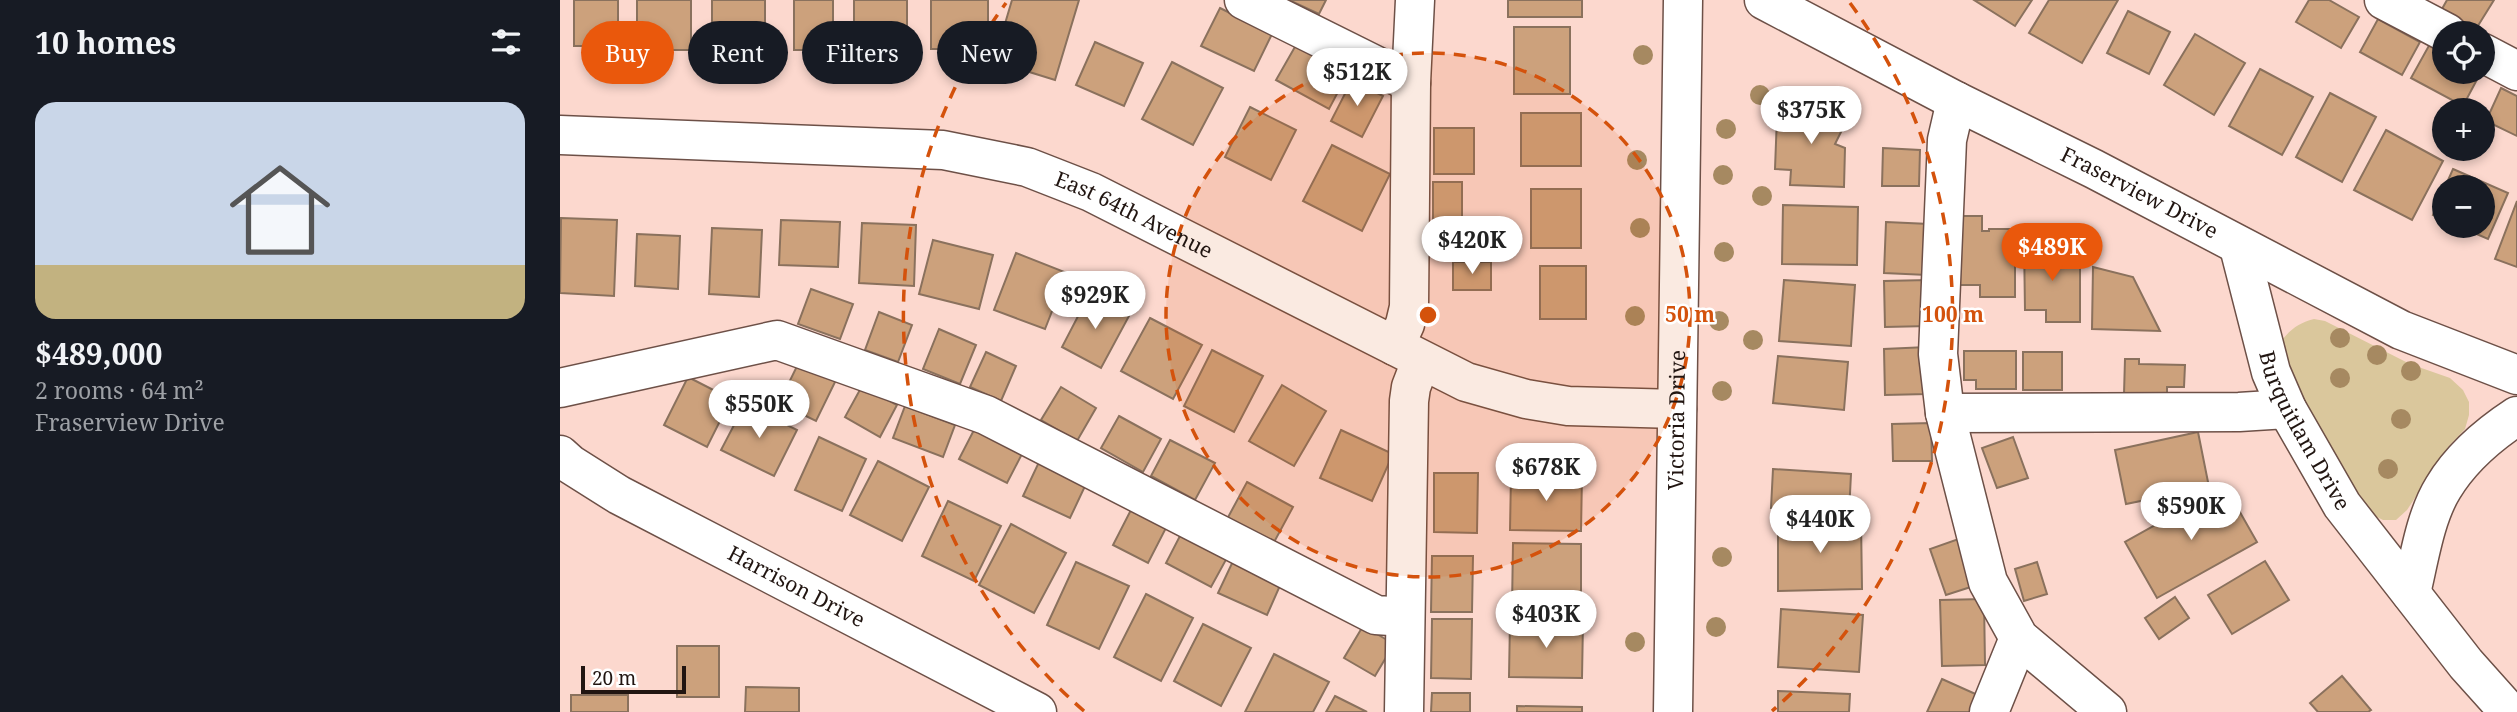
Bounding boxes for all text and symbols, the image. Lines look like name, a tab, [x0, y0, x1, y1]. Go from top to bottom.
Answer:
chip: Buy	[581, 21, 674, 84]
chip: Rent	[688, 21, 788, 84]
chip: Filters	[802, 21, 923, 84]
chip: New	[937, 21, 1037, 84]
map controls	[2432, 21, 2495, 238]
button: locate	[2432, 21, 2495, 84]
text: 10 homes	[35, 22, 176, 63]
icon: filters	[487, 23, 525, 61]
pin: $512K	[1308, 48, 1406, 108]
text: $512K	[1323, 55, 1391, 87]
pin: $375K	[1762, 86, 1860, 146]
text: $375K	[1777, 93, 1845, 125]
button: +	[2432, 98, 2495, 161]
street label: Fraserview Drive	[2056, 140, 2223, 245]
icon: home	[217, 147, 343, 273]
street label: East 64th Avenue	[1051, 164, 1218, 264]
button: −	[2432, 175, 2495, 238]
pin: $420K	[1423, 216, 1521, 276]
text: $420K	[1438, 223, 1506, 255]
pin: $489K	[2003, 224, 2101, 283]
text: $489K	[2018, 230, 2086, 262]
pin: $929K	[1046, 272, 1144, 331]
text: $929K	[1061, 278, 1129, 310]
text: 50 m	[1665, 300, 1715, 328]
text: 100 m	[1922, 300, 1984, 328]
centre of rings	[1416, 303, 1440, 327]
text: $489,000	[35, 333, 162, 374]
street label: Burquitlam Drive	[2253, 348, 2357, 515]
street label: Victoria Drive	[1661, 350, 1691, 490]
text: 2 rooms · 64 m²	[35, 374, 204, 406]
pin: $550K	[710, 380, 808, 440]
text: $550K	[725, 387, 793, 419]
text: Fraserview Drive	[35, 406, 225, 438]
pin: $678K	[1497, 444, 1595, 503]
text: $678K	[1512, 450, 1580, 482]
pin: $590K	[2142, 482, 2240, 542]
text: $590K	[2157, 489, 2225, 521]
pin: $440K	[1771, 496, 1869, 555]
text: $440K	[1786, 502, 1854, 534]
street label: Harrison Drive	[723, 539, 870, 633]
pin: $403K	[1497, 590, 1595, 650]
text: $403K	[1512, 597, 1580, 629]
scale bar	[581, 663, 686, 695]
text: 20 m	[592, 665, 636, 691]

